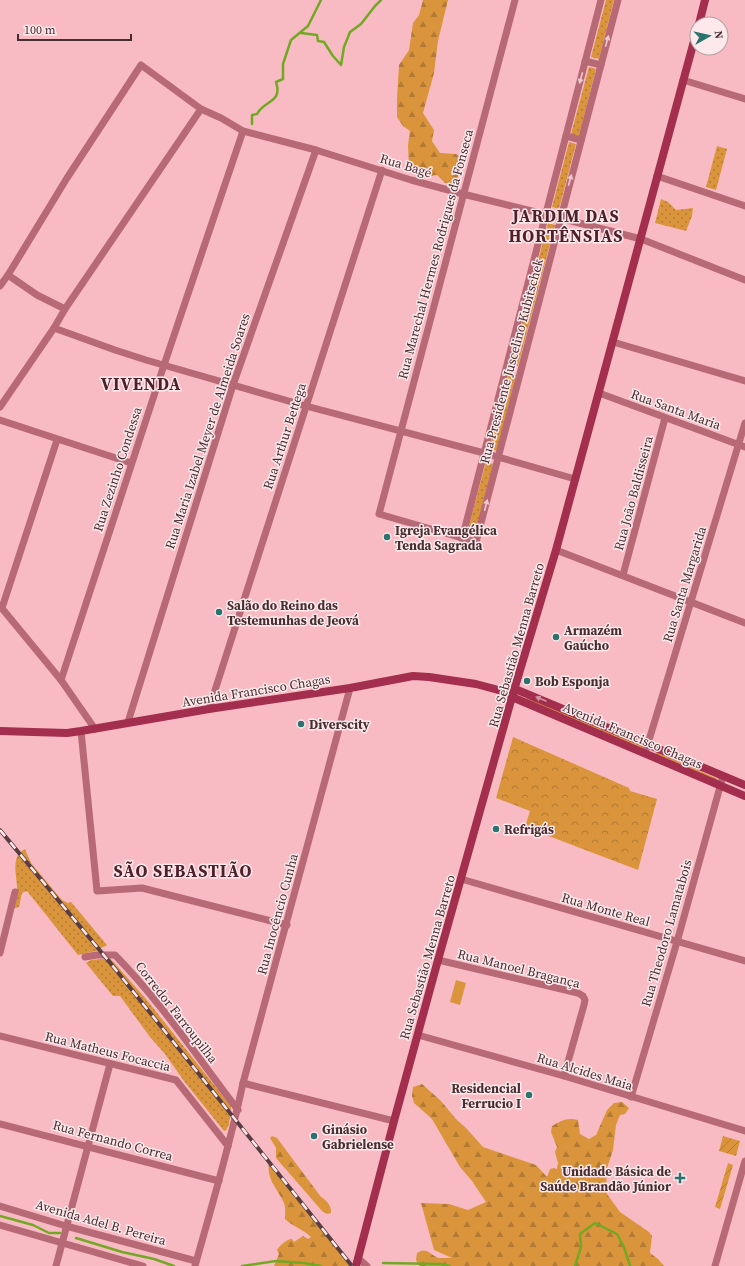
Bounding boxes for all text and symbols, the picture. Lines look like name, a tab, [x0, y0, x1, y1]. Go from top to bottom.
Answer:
scale bar	[18, 16, 131, 42]
north arrow	[689, 16, 729, 56]
text: 100 m	[24, 22, 56, 38]
text: N	[710, 30, 726, 40]
one-way arrow	[605, 35, 611, 47]
one-way arrow	[578, 73, 584, 85]
street label: Rua Marechal Hermes Rodrigues da Fonseca	[394, 127, 477, 381]
street label: Rua Bagé	[378, 150, 434, 182]
one-way arrow	[568, 174, 574, 186]
district label: JARDIM DAS HORTÊNSIAS	[509, 204, 623, 248]
street label: Rua Presidente Juscelino Kubitschek	[476, 256, 547, 465]
street label: Rua Maria Izabel Meyer de Almeida Soares	[161, 311, 254, 551]
district label: VIVENDA	[101, 372, 181, 396]
street label: Rua Arthur Bettega	[259, 380, 310, 492]
street label: Rua Santa Maria	[629, 385, 723, 434]
street label: Rua Zezinho Condessa	[89, 404, 146, 534]
street label: Rua João Baldisseira	[610, 434, 657, 552]
one-way arrow	[483, 498, 489, 510]
place label: Igreja Evangélica Tenda Sagrada	[395, 522, 497, 554]
street label: Rua Santa Margarida	[659, 524, 710, 644]
marker: Igreja Evangélica Tenda Sagrada	[382, 532, 392, 542]
street label: Rua Sebastião Menna Barreto	[485, 561, 548, 729]
place label: Salão do Reino das Testemunhas de Jeová	[227, 597, 359, 629]
marker: Salão do Reino das Testemunhas de Jeová	[214, 607, 224, 617]
place label: Armazém Gaúcho	[564, 622, 622, 654]
marker: Armazém Gaúcho	[551, 632, 561, 642]
street label: Avenida Francisco Chagas	[181, 670, 332, 711]
place label: Bob Esponja	[535, 673, 609, 690]
marker: Bob Esponja	[522, 676, 532, 686]
one-way arrow	[535, 696, 547, 702]
street label: Avenida Francisco Chagas	[560, 698, 706, 773]
place label: Diverscity	[309, 716, 370, 733]
marker: Diverscity	[296, 719, 306, 729]
place label: Refrigás	[504, 821, 554, 838]
marker: Refrigás	[491, 824, 501, 834]
street label: Rua Inocêncio Cunha	[253, 851, 302, 977]
street label: Rua Theodoro Lamatabois	[637, 857, 696, 1009]
district label: SÃO SEBASTIÃO	[114, 859, 252, 883]
street label: Rua Sebastião Menna Barreto	[396, 873, 459, 1041]
street label: Rua Monte Real	[560, 889, 652, 930]
street label: Rua Manoel Bragança	[456, 945, 582, 992]
street label: Corredor Farroupilha	[132, 958, 222, 1067]
street label: Rua Matheus Focaccia	[43, 1028, 173, 1075]
street label: Rua Alcides Maia	[535, 1049, 635, 1094]
place label: Residencial Ferrucio I	[451, 1080, 521, 1112]
marker: Residencial Ferrucio I	[524, 1090, 534, 1100]
street label: Rua Fernando Correa	[51, 1116, 175, 1165]
place label: Ginásio Gabrielense	[322, 1121, 394, 1153]
marker: Ginásio Gabrielense	[309, 1131, 319, 1141]
place label: Unidade Básica de Saúde Brandão Júnior	[540, 1163, 672, 1195]
marker: Unidade Básica de Saúde Brandão Júnior	[674, 1172, 686, 1184]
street label: Avenida Adel B. Pereira	[34, 1196, 169, 1249]

